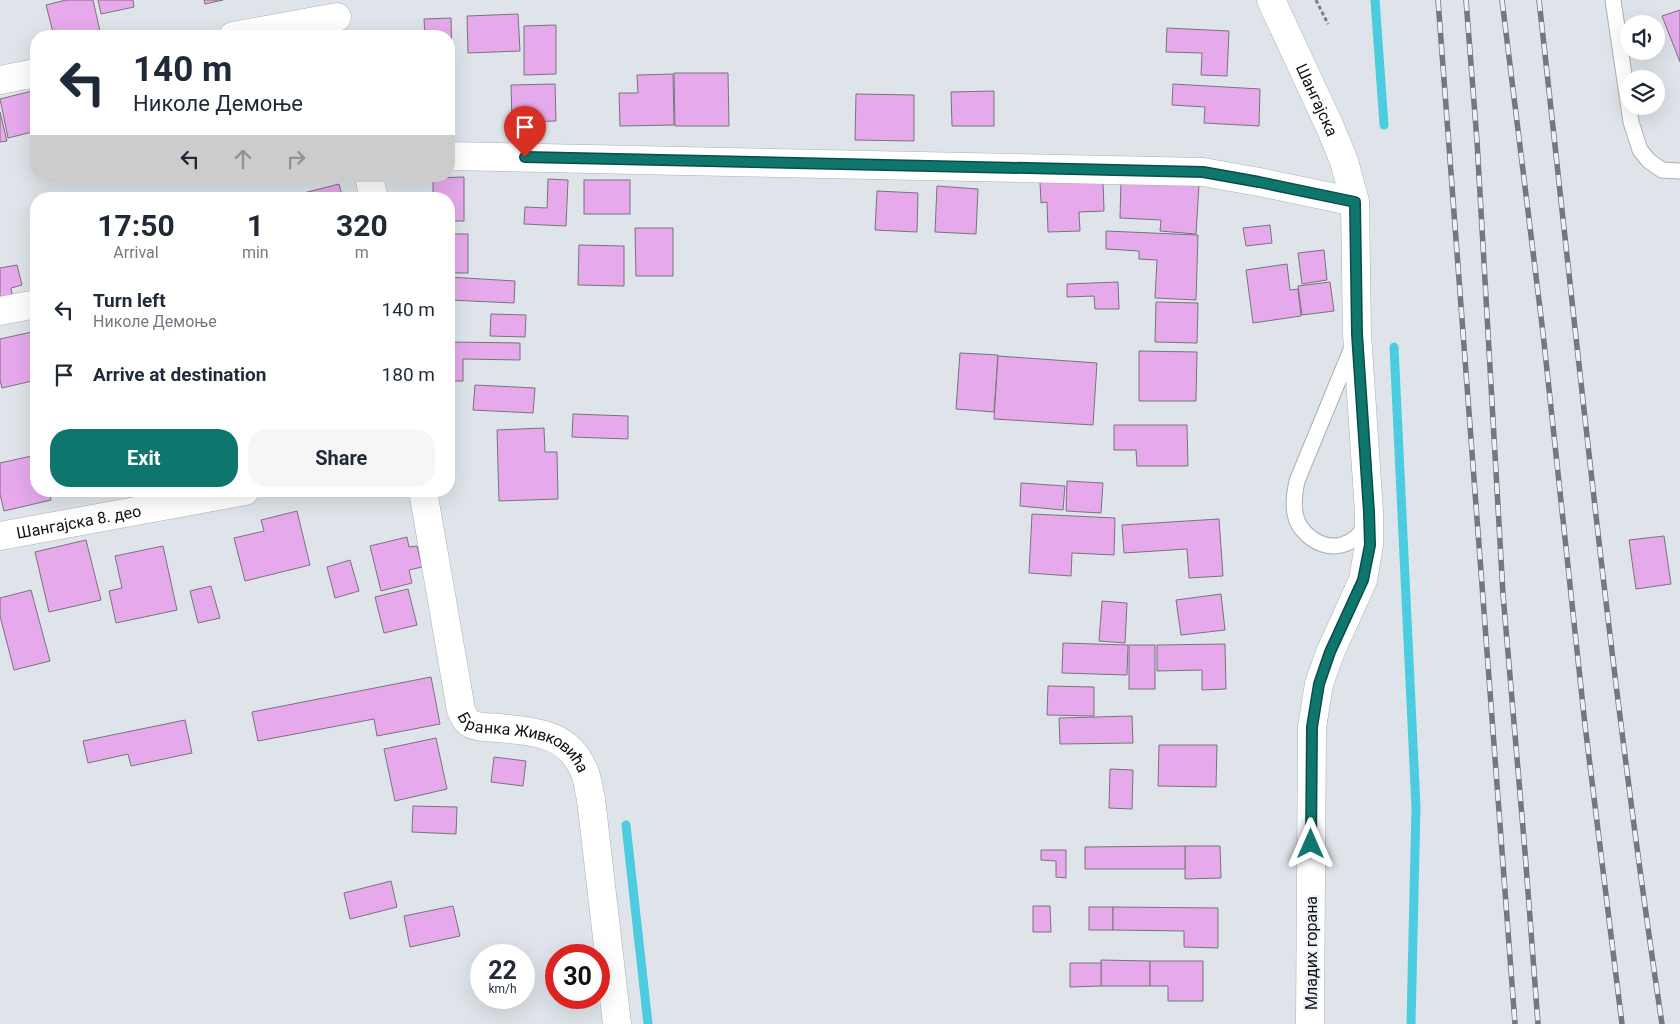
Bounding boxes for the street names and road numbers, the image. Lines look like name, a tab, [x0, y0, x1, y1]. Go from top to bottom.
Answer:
street label: Шангајска	[1292, 60, 1342, 139]
street label: Шангајска 8. део	[15, 501, 143, 542]
street label: Бранка Живковића	[454, 708, 593, 775]
street label: Младих горана	[1302, 896, 1321, 1010]

